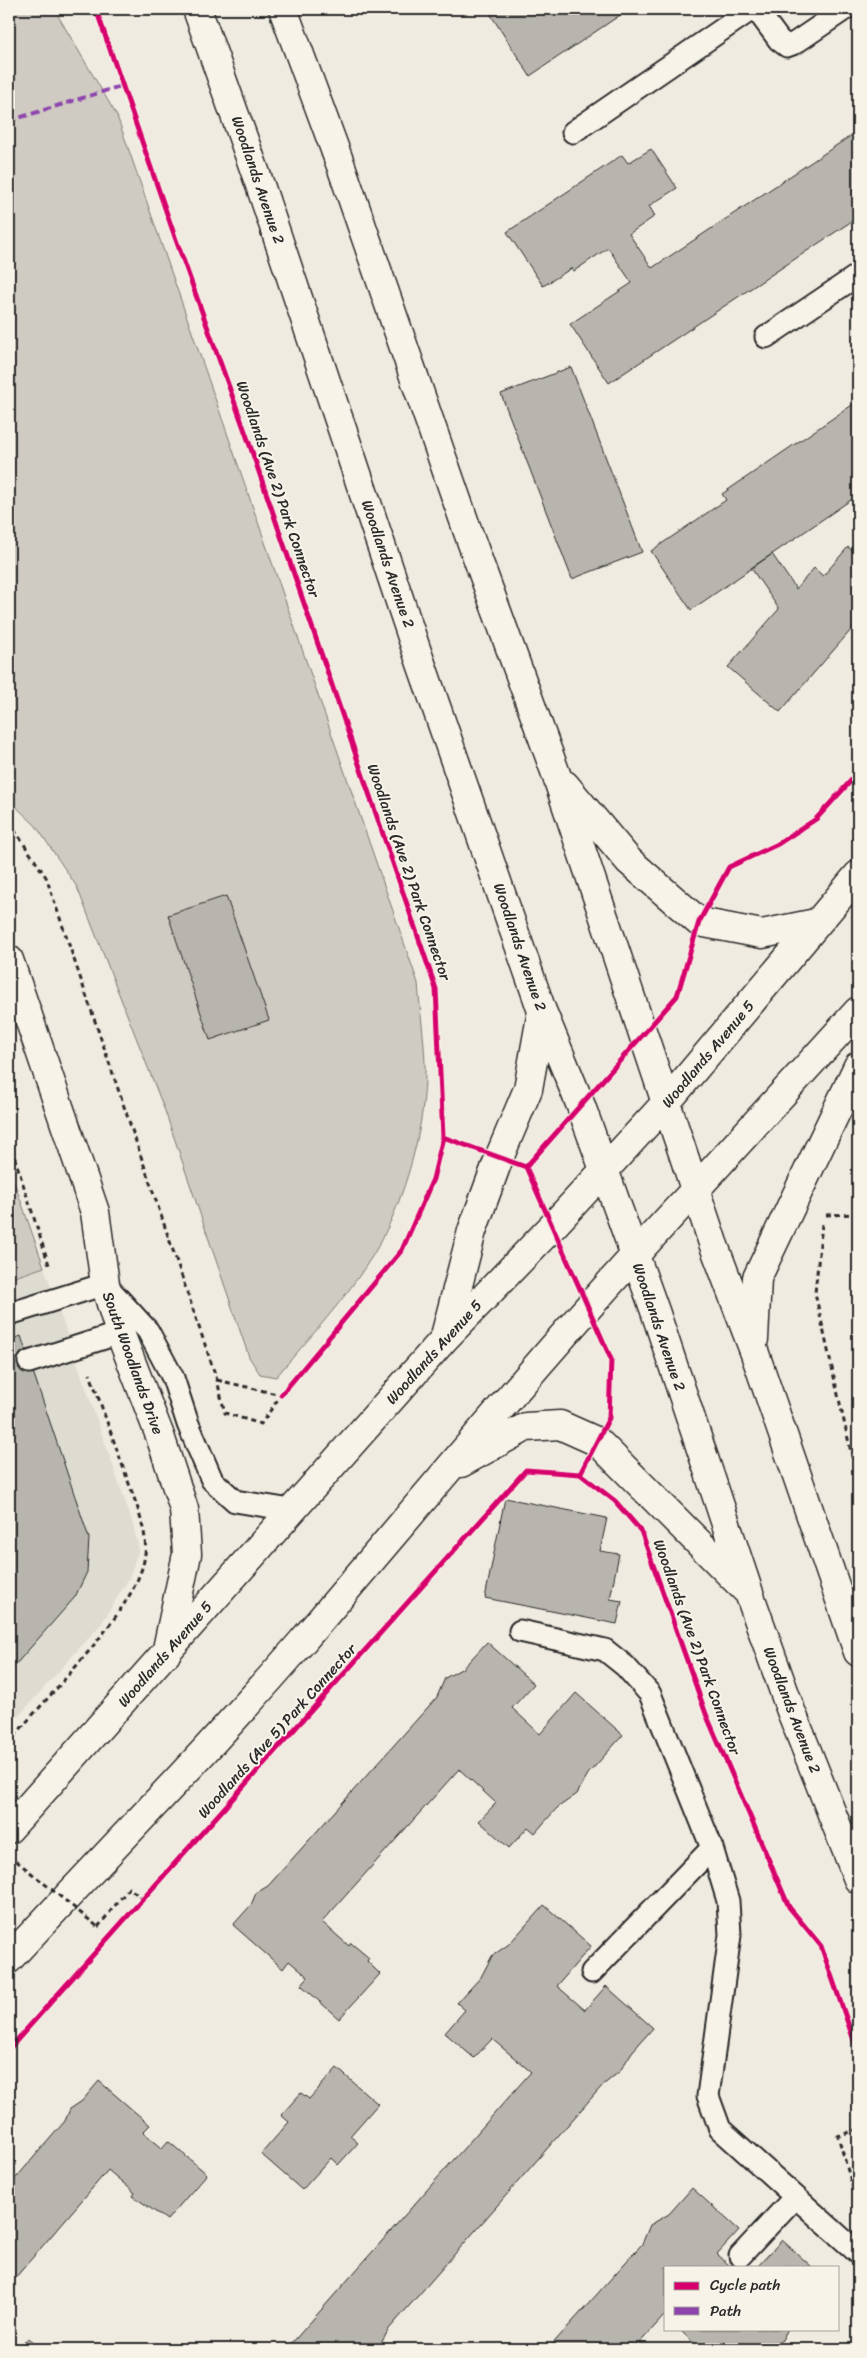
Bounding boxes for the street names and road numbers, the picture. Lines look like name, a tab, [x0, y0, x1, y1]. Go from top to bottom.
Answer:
street label: Woodlands Avenue 2	[224, 113, 292, 248]
street label: Woodlands (Ave 2) Park Connector	[229, 377, 328, 602]
street label: Woodlands Avenue 2	[354, 497, 422, 632]
street label: Woodlands (Ave 2) Park Connector	[360, 760, 459, 985]
street label: Woodlands Avenue 2	[486, 880, 554, 1015]
street label: Woodlands Avenue 5	[655, 994, 761, 1114]
street label: Woodlands Avenue 2	[625, 1260, 693, 1395]
street label: South Woodlands Drive	[95, 1288, 171, 1438]
street label: Woodlands Avenue 5	[379, 1293, 489, 1411]
street label: Woodlands (Ave 2) Park Connector	[646, 1536, 748, 1759]
street label: Woodlands Avenue 5	[111, 1595, 219, 1713]
street label: Woodlands (Ave 5) Park Connector	[191, 1637, 364, 1824]
street label: Woodlands Avenue 2	[756, 1643, 828, 1777]

